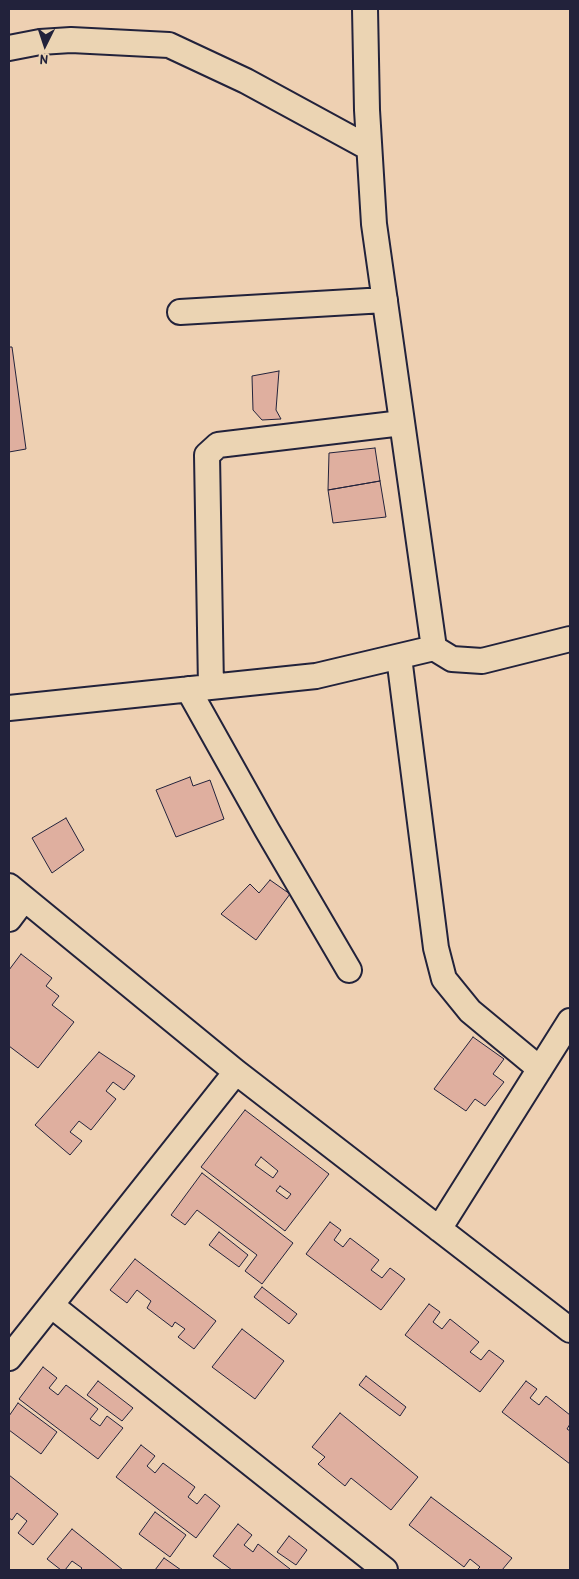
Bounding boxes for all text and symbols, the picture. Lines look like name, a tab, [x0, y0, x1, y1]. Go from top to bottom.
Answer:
north arrow	[20, 20, 70, 70]
text: N	[40, 51, 48, 70]

